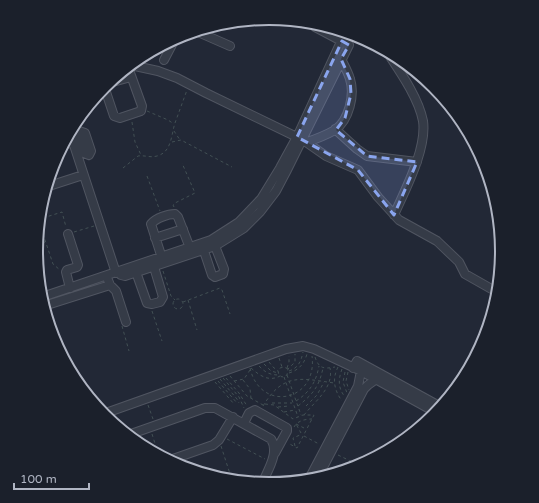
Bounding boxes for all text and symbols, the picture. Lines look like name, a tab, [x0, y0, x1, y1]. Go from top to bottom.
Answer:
scale bar	[14, 465, 89, 491]
text: 100 m	[20, 472, 57, 486]

